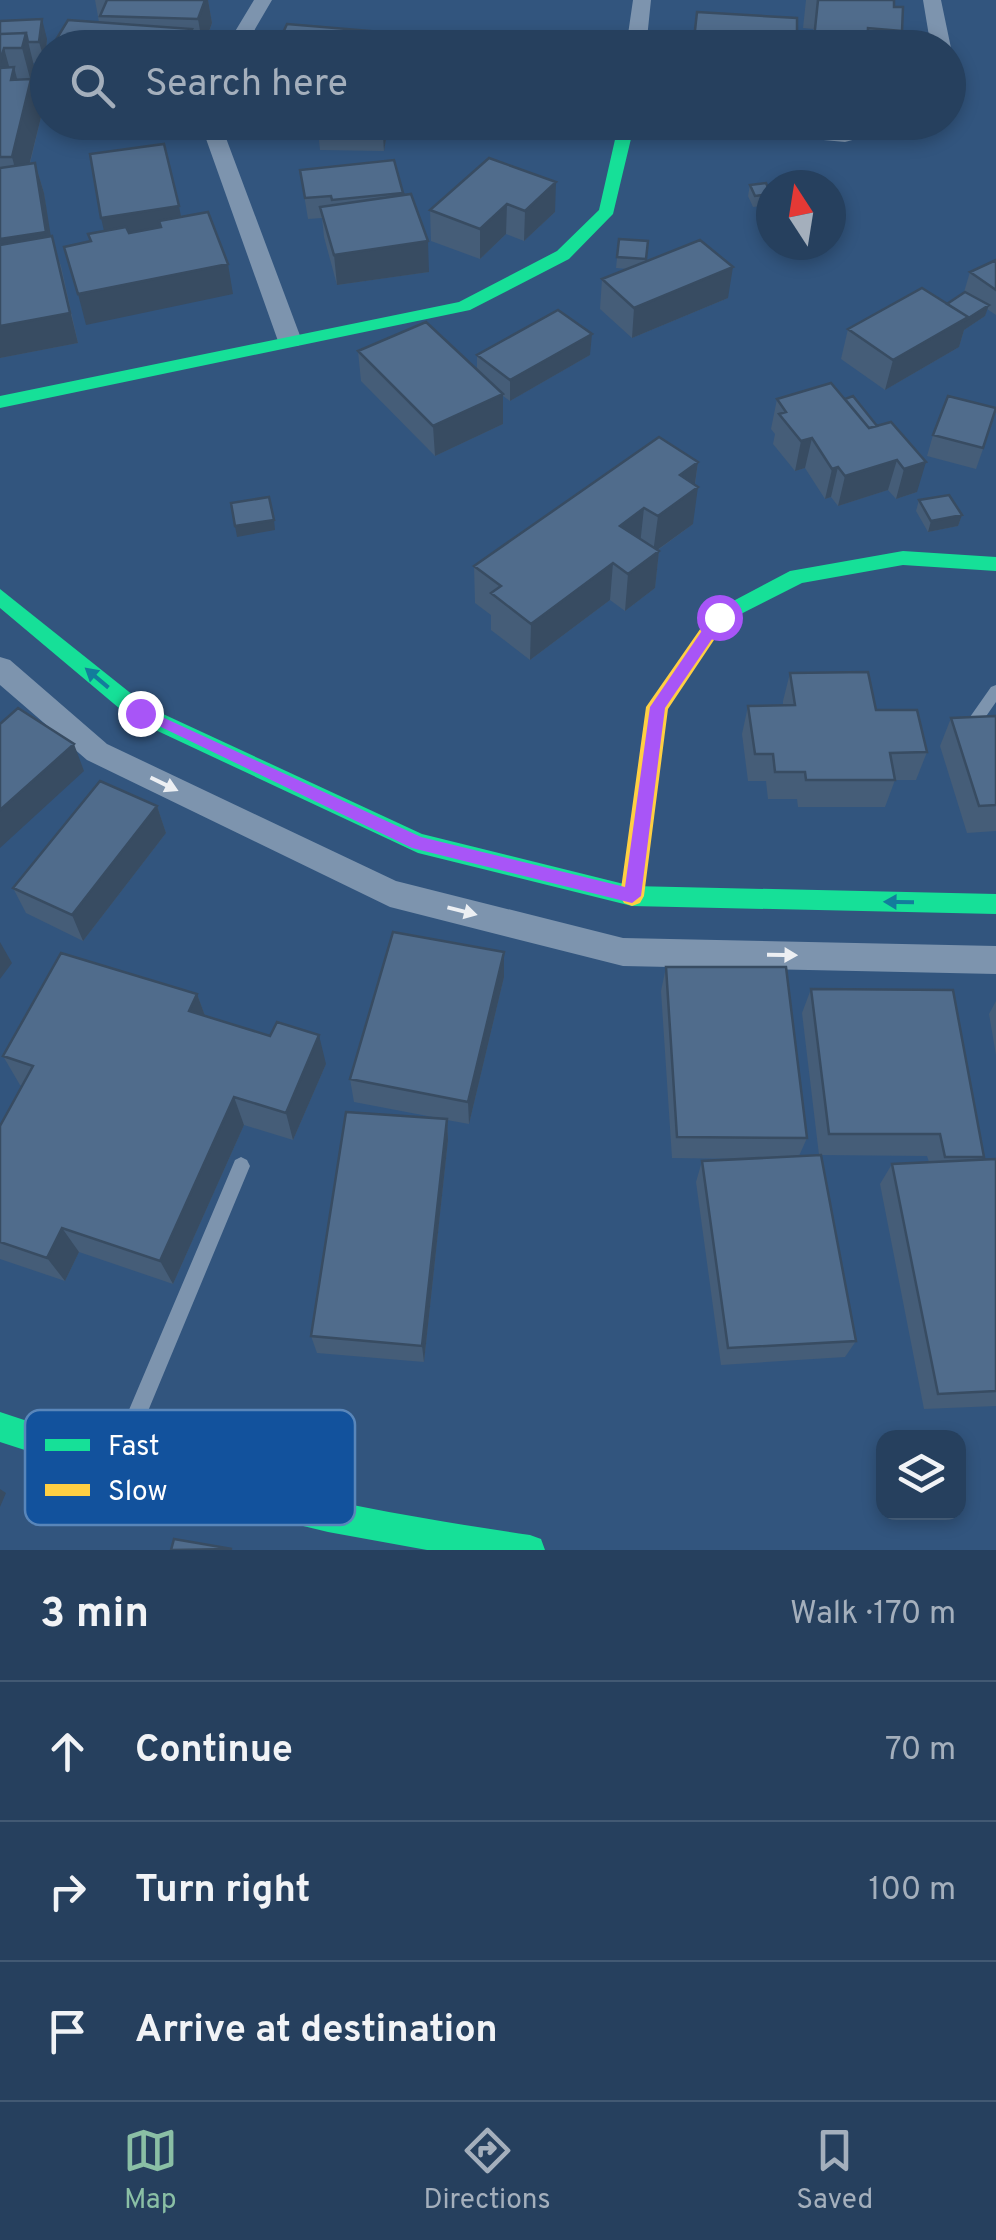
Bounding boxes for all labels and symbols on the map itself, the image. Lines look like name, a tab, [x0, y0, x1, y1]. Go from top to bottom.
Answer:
north arrow	[756, 170, 846, 260]
route start	[697, 595, 743, 641]
one-way arrow	[84, 667, 109, 689]
route end	[118, 691, 164, 737]
one-way arrow	[150, 776, 179, 793]
one-way arrow	[882, 894, 914, 910]
one-way arrow	[447, 904, 478, 919]
one-way arrow	[766, 948, 798, 964]
legend	[25, 1410, 355, 1525]
text: Fast	[108, 1430, 160, 1466]
text: Slow	[108, 1475, 167, 1511]

